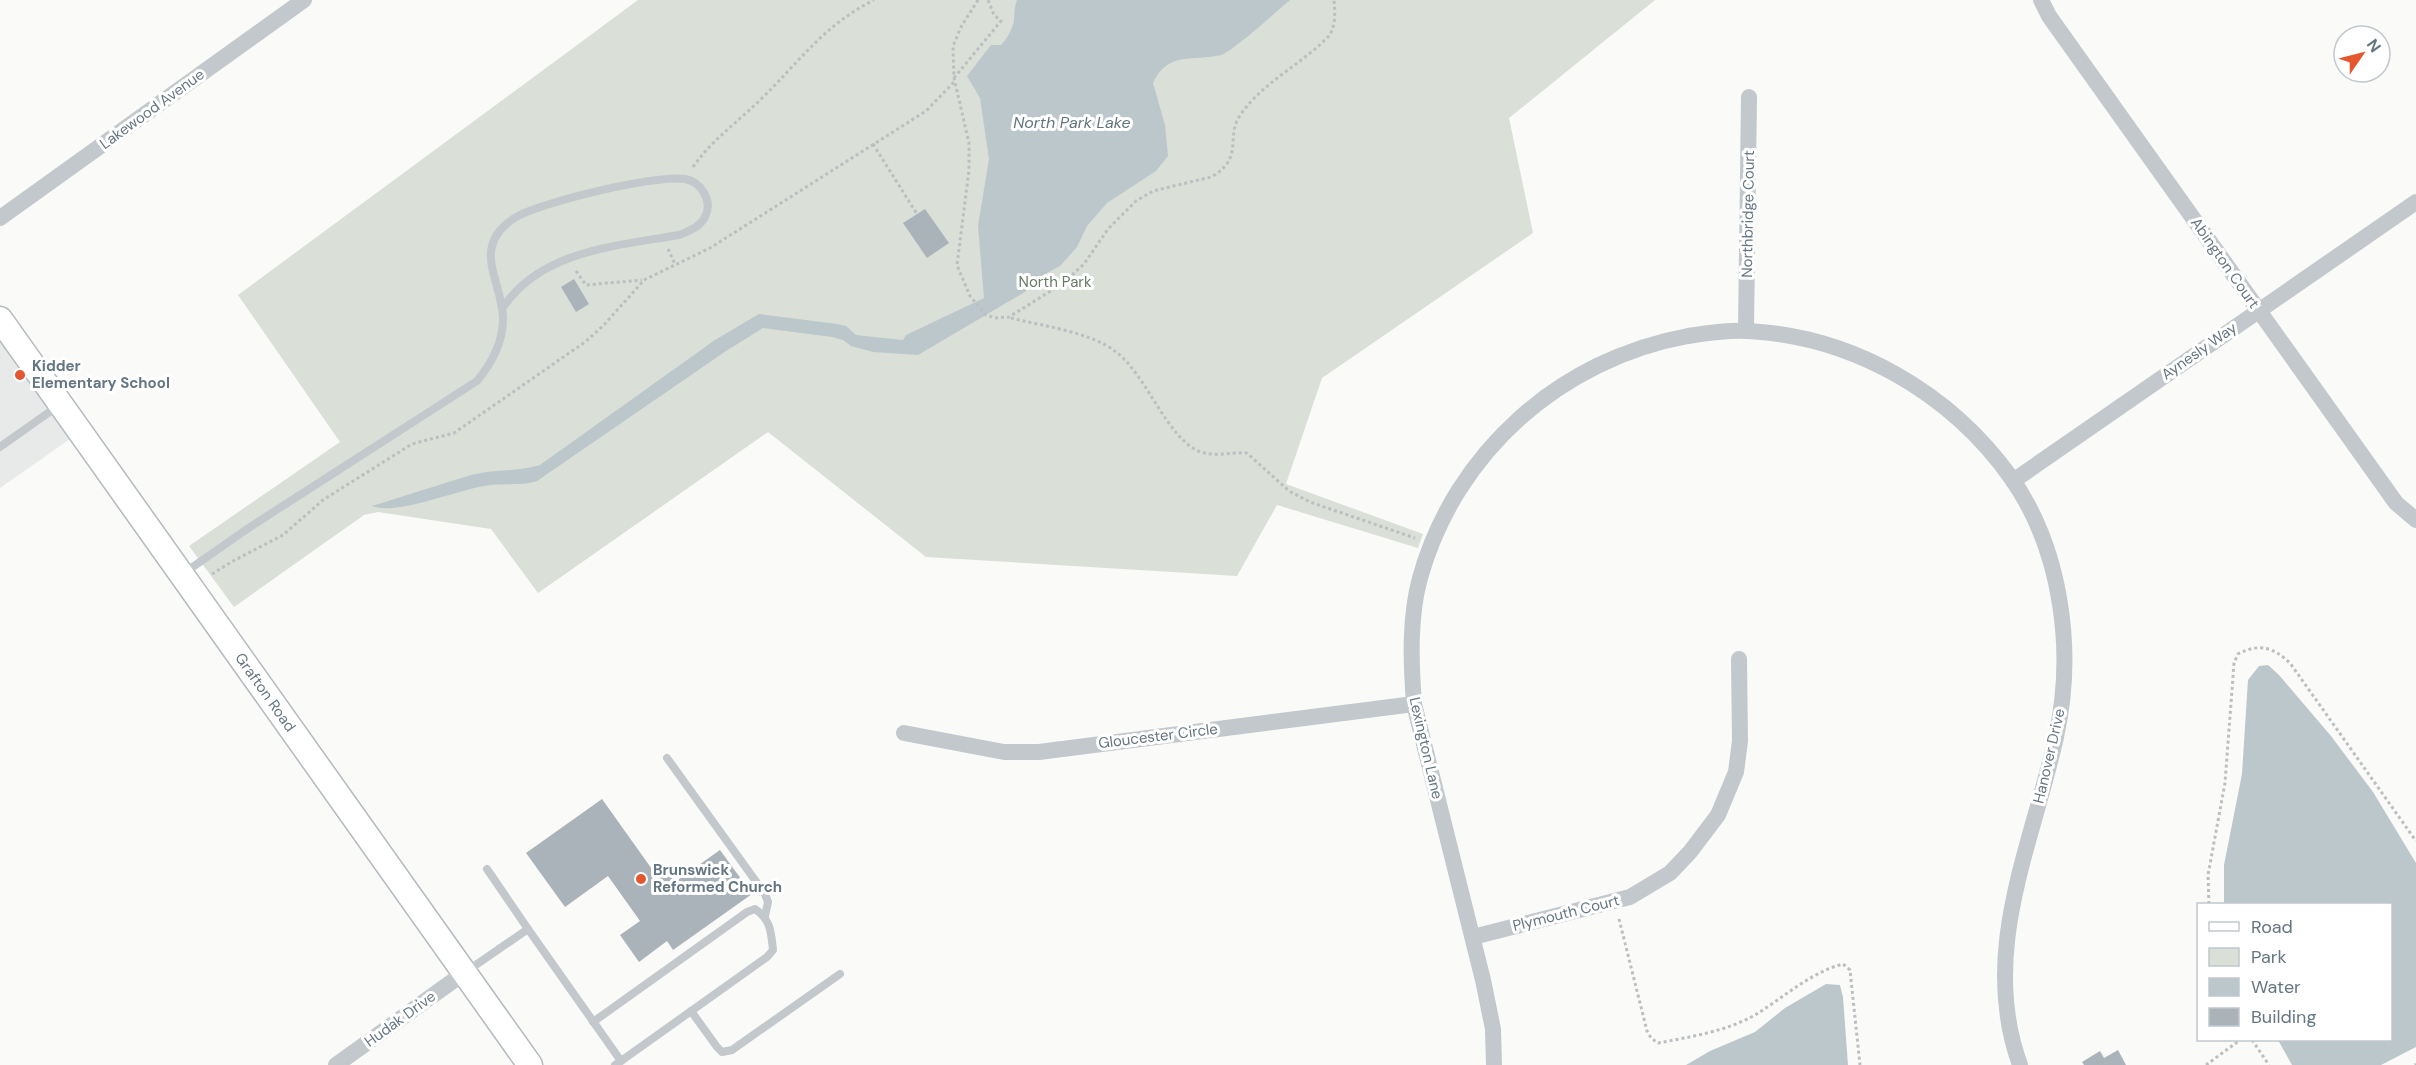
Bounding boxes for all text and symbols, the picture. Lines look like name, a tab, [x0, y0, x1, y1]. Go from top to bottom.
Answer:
north arrow	[2332, 24, 2392, 84]
text: N	[2362, 35, 2386, 56]
street label: Lakewood Avenue	[96, 64, 208, 154]
water label: North Park Lake	[1013, 112, 1131, 133]
street label: Northbridge Court	[1737, 150, 1759, 278]
street label: Abington Court	[2186, 214, 2264, 313]
park label: North Park	[1019, 272, 1092, 292]
street label: Aynesly Way	[2157, 317, 2241, 384]
place label: Kidder Elementary School	[32, 356, 170, 393]
marker: Kidder Elementary School	[13, 368, 27, 382]
street label: Grafton Road	[230, 649, 300, 736]
street label: Lexington Lane	[1405, 695, 1447, 801]
street label: Hanover Drive	[2028, 707, 2070, 805]
street label: Gloucester Circle	[1097, 719, 1219, 753]
place label: Brunswick Reformed Church	[653, 860, 782, 897]
marker: Brunswick Reformed Church	[634, 872, 648, 886]
street label: Plymouth Court	[1510, 890, 1622, 936]
legend	[2197, 903, 2392, 1041]
text: Road	[2251, 915, 2293, 939]
text: Park	[2251, 945, 2287, 969]
text: Water	[2251, 975, 2301, 999]
street label: Hudak Drive	[360, 986, 440, 1052]
text: Building	[2251, 1005, 2316, 1029]

